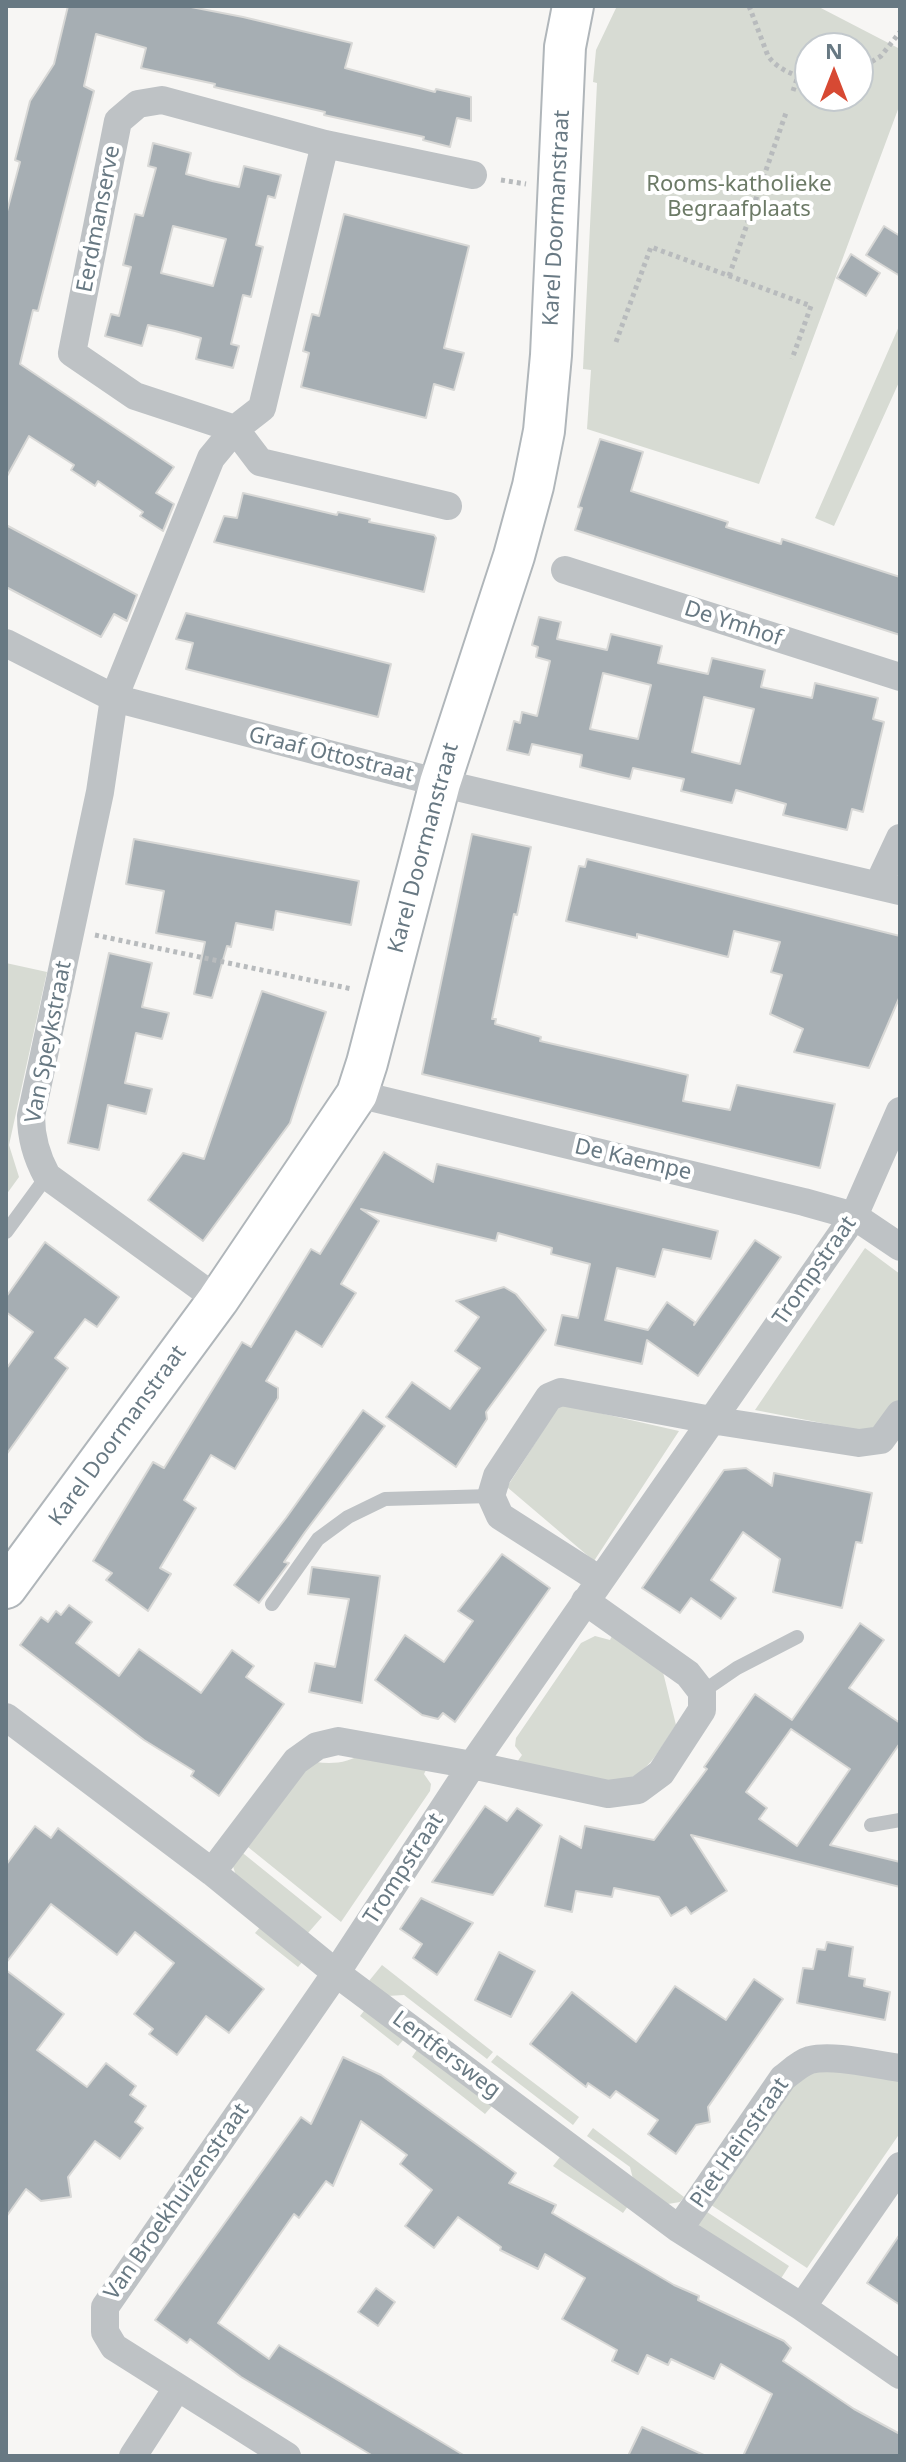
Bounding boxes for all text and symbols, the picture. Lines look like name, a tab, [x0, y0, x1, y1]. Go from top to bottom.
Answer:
north arrow	[794, 32, 874, 112]
text: N	[825, 35, 843, 65]
street label: Karel Doormanstraat	[538, 109, 576, 327]
street label: Eerdmanserve	[72, 143, 126, 295]
park label: Rooms-katholieke Begraafplaats	[646, 172, 832, 224]
street label: De Ymhof	[681, 596, 785, 652]
street label: Graaf Ottostraat	[246, 722, 416, 788]
street label: Karel Doormanstraat	[383, 740, 465, 956]
street label: Van Speykstraat	[20, 959, 78, 1125]
street label: De Kaempe	[572, 1134, 694, 1186]
street label: Trompstraat	[768, 1211, 862, 1331]
street label: Karel Doormanstraat	[44, 1341, 192, 1531]
street label: Trompstraat	[358, 1809, 450, 1929]
street label: Lentfersweg	[387, 2006, 505, 2104]
street label: Piet Heinstraat	[685, 2073, 795, 2213]
street label: Van Broekhuizenstraat	[99, 2099, 255, 2305]

